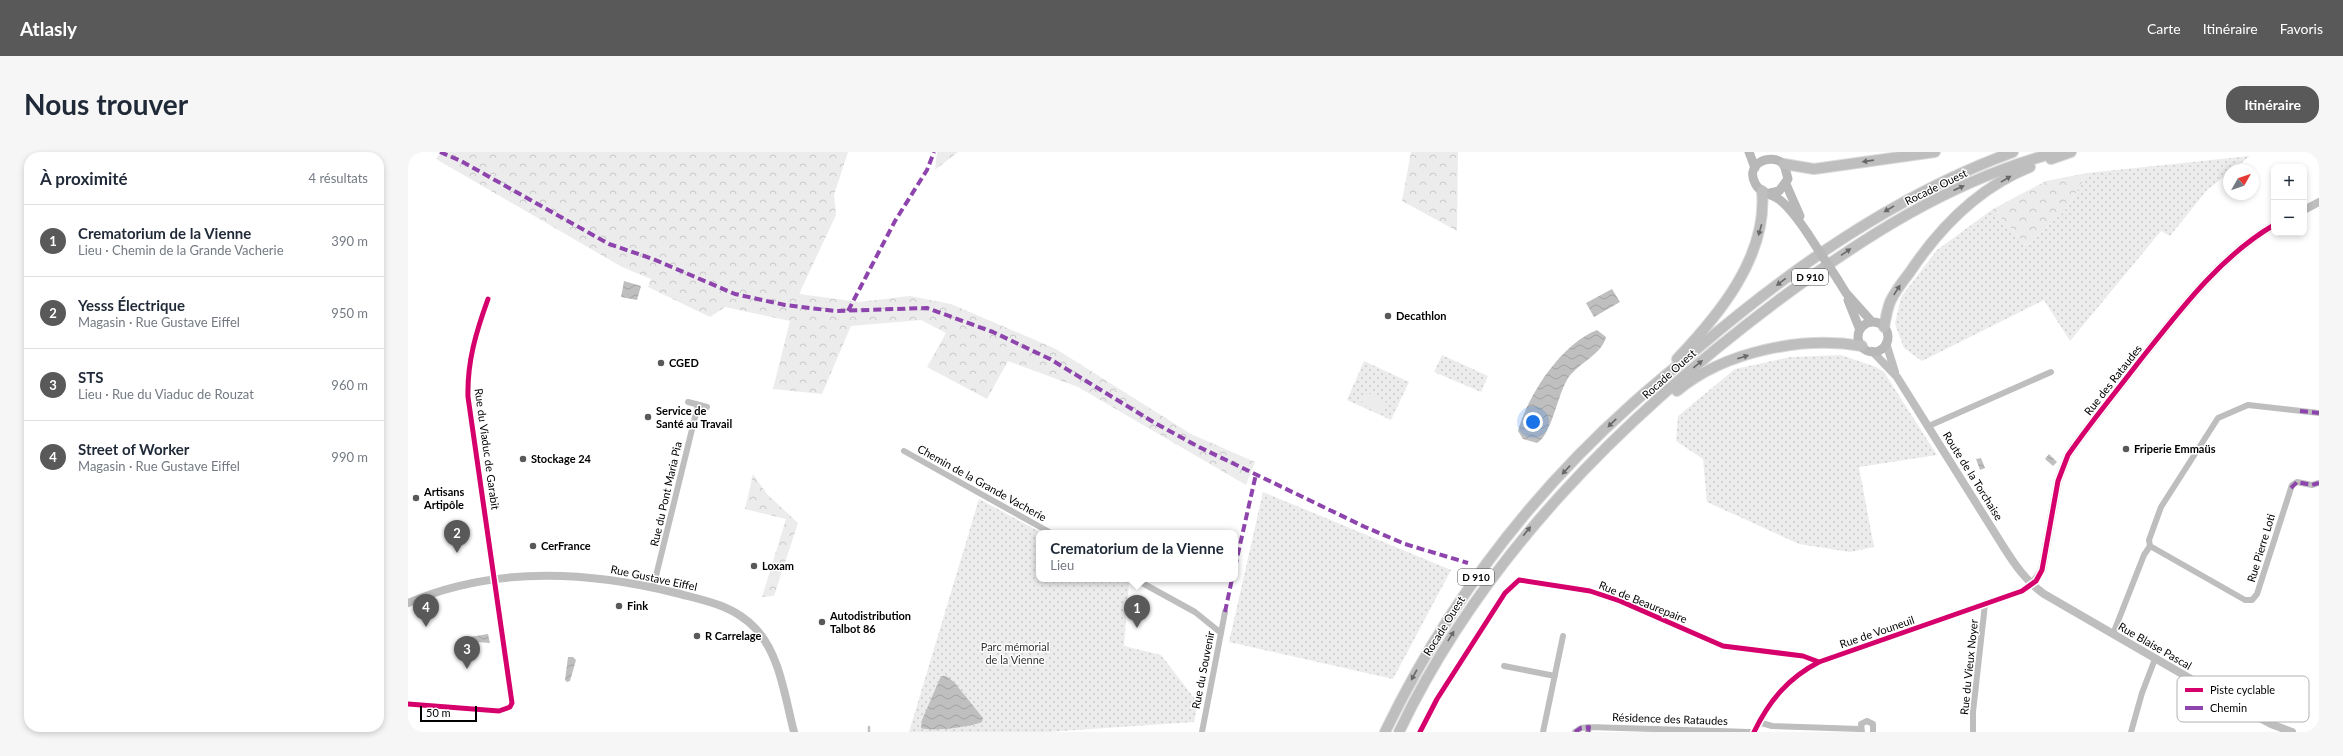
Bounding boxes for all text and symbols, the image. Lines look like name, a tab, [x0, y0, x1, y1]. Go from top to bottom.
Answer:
text: Atlasly	[20, 17, 77, 40]
text: Carte	[2147, 20, 2181, 37]
text: Itinéraire	[2203, 20, 2258, 37]
text: Favoris	[2280, 20, 2323, 37]
button: Itinéraire	[2226, 86, 2319, 123]
text: Nous trouver	[24, 87, 188, 121]
one-way arrow	[1862, 158, 1874, 164]
north arrow	[2223, 164, 2259, 200]
map controls	[2271, 164, 2307, 236]
button: +	[2271, 164, 2307, 200]
street label: Rocade Ouest	[1903, 166, 1969, 207]
text: À proximité	[40, 168, 128, 189]
text: 4 résultats	[309, 170, 368, 186]
one-way arrow	[2000, 175, 2012, 182]
one-way arrow	[1953, 185, 1965, 191]
button: −	[2271, 200, 2307, 236]
one-way arrow	[1883, 206, 1895, 213]
text: Crematorium de la Vienne	[78, 224, 251, 242]
one-way arrow	[1757, 224, 1763, 236]
text: 1	[49, 233, 57, 249]
text: 390 m	[331, 233, 368, 249]
text: Lieu · Chemin de la Grande Vacherie	[78, 242, 284, 258]
one-way arrow	[1841, 248, 1851, 256]
road number: D 910	[1792, 269, 1828, 285]
one-way arrow	[1776, 278, 1787, 286]
one-way arrow	[1893, 285, 1901, 295]
text: Yesss Électrique	[78, 296, 185, 314]
text: 2	[49, 305, 57, 321]
text: 950 m	[331, 305, 368, 321]
place label: Decathlon	[1396, 309, 1447, 322]
marker: Decathlon	[1383, 311, 1393, 321]
text: Magasin · Rue Gustave Eiffel	[78, 314, 240, 330]
street label: Rue des Rataudes	[2081, 342, 2144, 417]
street label: Rocade Ouest	[1639, 346, 1698, 401]
one-way arrow	[1738, 354, 1750, 360]
place label: CGED	[669, 356, 699, 369]
marker: CGED	[656, 358, 666, 368]
one-way arrow	[1692, 359, 1703, 368]
text: STS	[78, 368, 103, 386]
text: 3	[49, 377, 57, 393]
text: 960 m	[331, 377, 368, 393]
text: Lieu · Rue du Viaduc de Rouzat	[78, 386, 254, 402]
street label: Rue du Viaduc de Garabit	[473, 387, 502, 511]
place label: Service de Santé au Travail	[656, 404, 732, 430]
marker: Service de Santé au Travail	[643, 412, 653, 422]
your location	[1523, 412, 1543, 432]
one-way arrow	[1607, 418, 1617, 428]
street label: Route de la Torchaise	[1941, 429, 2006, 523]
text: Street of Worker	[78, 440, 189, 458]
street label: Rue du Pont Maria Pia	[647, 440, 684, 547]
street label: Chemin de la Grande Vacherie	[916, 442, 1049, 524]
place label: Friperie Emmaüs	[2134, 442, 2216, 455]
marker: Friperie Emmaüs	[2121, 444, 2131, 454]
text: 4	[49, 449, 57, 465]
text: 990 m	[331, 449, 368, 465]
place label: Stockage 24	[531, 452, 592, 465]
marker: Stockage 24	[518, 454, 528, 464]
text: Magasin · Rue Gustave Eiffel	[78, 458, 240, 474]
one-way arrow	[1561, 465, 1571, 475]
place label: Artisans Artipôle	[423, 485, 464, 511]
marker: Artisans Artipôle	[411, 493, 421, 503]
street label: Rue Pierre Loti	[2244, 512, 2277, 584]
pin: 2	[444, 520, 470, 553]
one-way arrow	[1523, 526, 1532, 537]
popup	[1036, 530, 1238, 582]
place label: CerFrance	[541, 539, 591, 552]
text: Crematorium de la Vienne	[1050, 539, 1224, 557]
marker: CerFrance	[528, 541, 538, 551]
text: Lieu	[1050, 557, 1074, 573]
place label: Loxam	[762, 559, 794, 572]
marker: Loxam	[749, 561, 759, 571]
street label: Rue Gustave Eiffel	[610, 562, 699, 593]
road number: D 910	[1458, 569, 1494, 585]
street label: Rue de Beaurepaire	[1597, 578, 1689, 625]
pin: 4	[413, 594, 439, 627]
street label: Rocade Ouest	[1420, 594, 1467, 658]
pin: 1	[1124, 595, 1150, 628]
place label: Fink	[627, 599, 648, 612]
marker: Fink	[614, 601, 624, 611]
place label: Autodistribution Talbot 86	[829, 609, 911, 635]
street label: Rue de Vouneuil	[1838, 613, 1916, 650]
marker: Autodistribution Talbot 86	[817, 617, 827, 627]
street label: Rue du Vieux Noyer	[1957, 618, 1980, 715]
street label: Rue Blaise Pascal	[2116, 619, 2194, 672]
place label: R Carrelage	[705, 629, 762, 642]
street label: Rue du Souvenir	[1189, 630, 1216, 710]
marker: R Carrelage	[692, 631, 702, 641]
one-way arrow	[1447, 631, 1455, 641]
pin: 3	[454, 636, 480, 669]
park label: Parc mémorial de la Vienne	[981, 640, 1049, 666]
one-way arrow	[1411, 669, 1417, 681]
legend	[2177, 676, 2309, 722]
text: Piste cyclable	[2210, 683, 2275, 696]
text: Chemin	[2210, 701, 2247, 714]
scale bar	[420, 704, 477, 723]
text: 50 m	[426, 706, 451, 719]
street label: Résidence des Rataudes	[1612, 710, 1728, 727]

